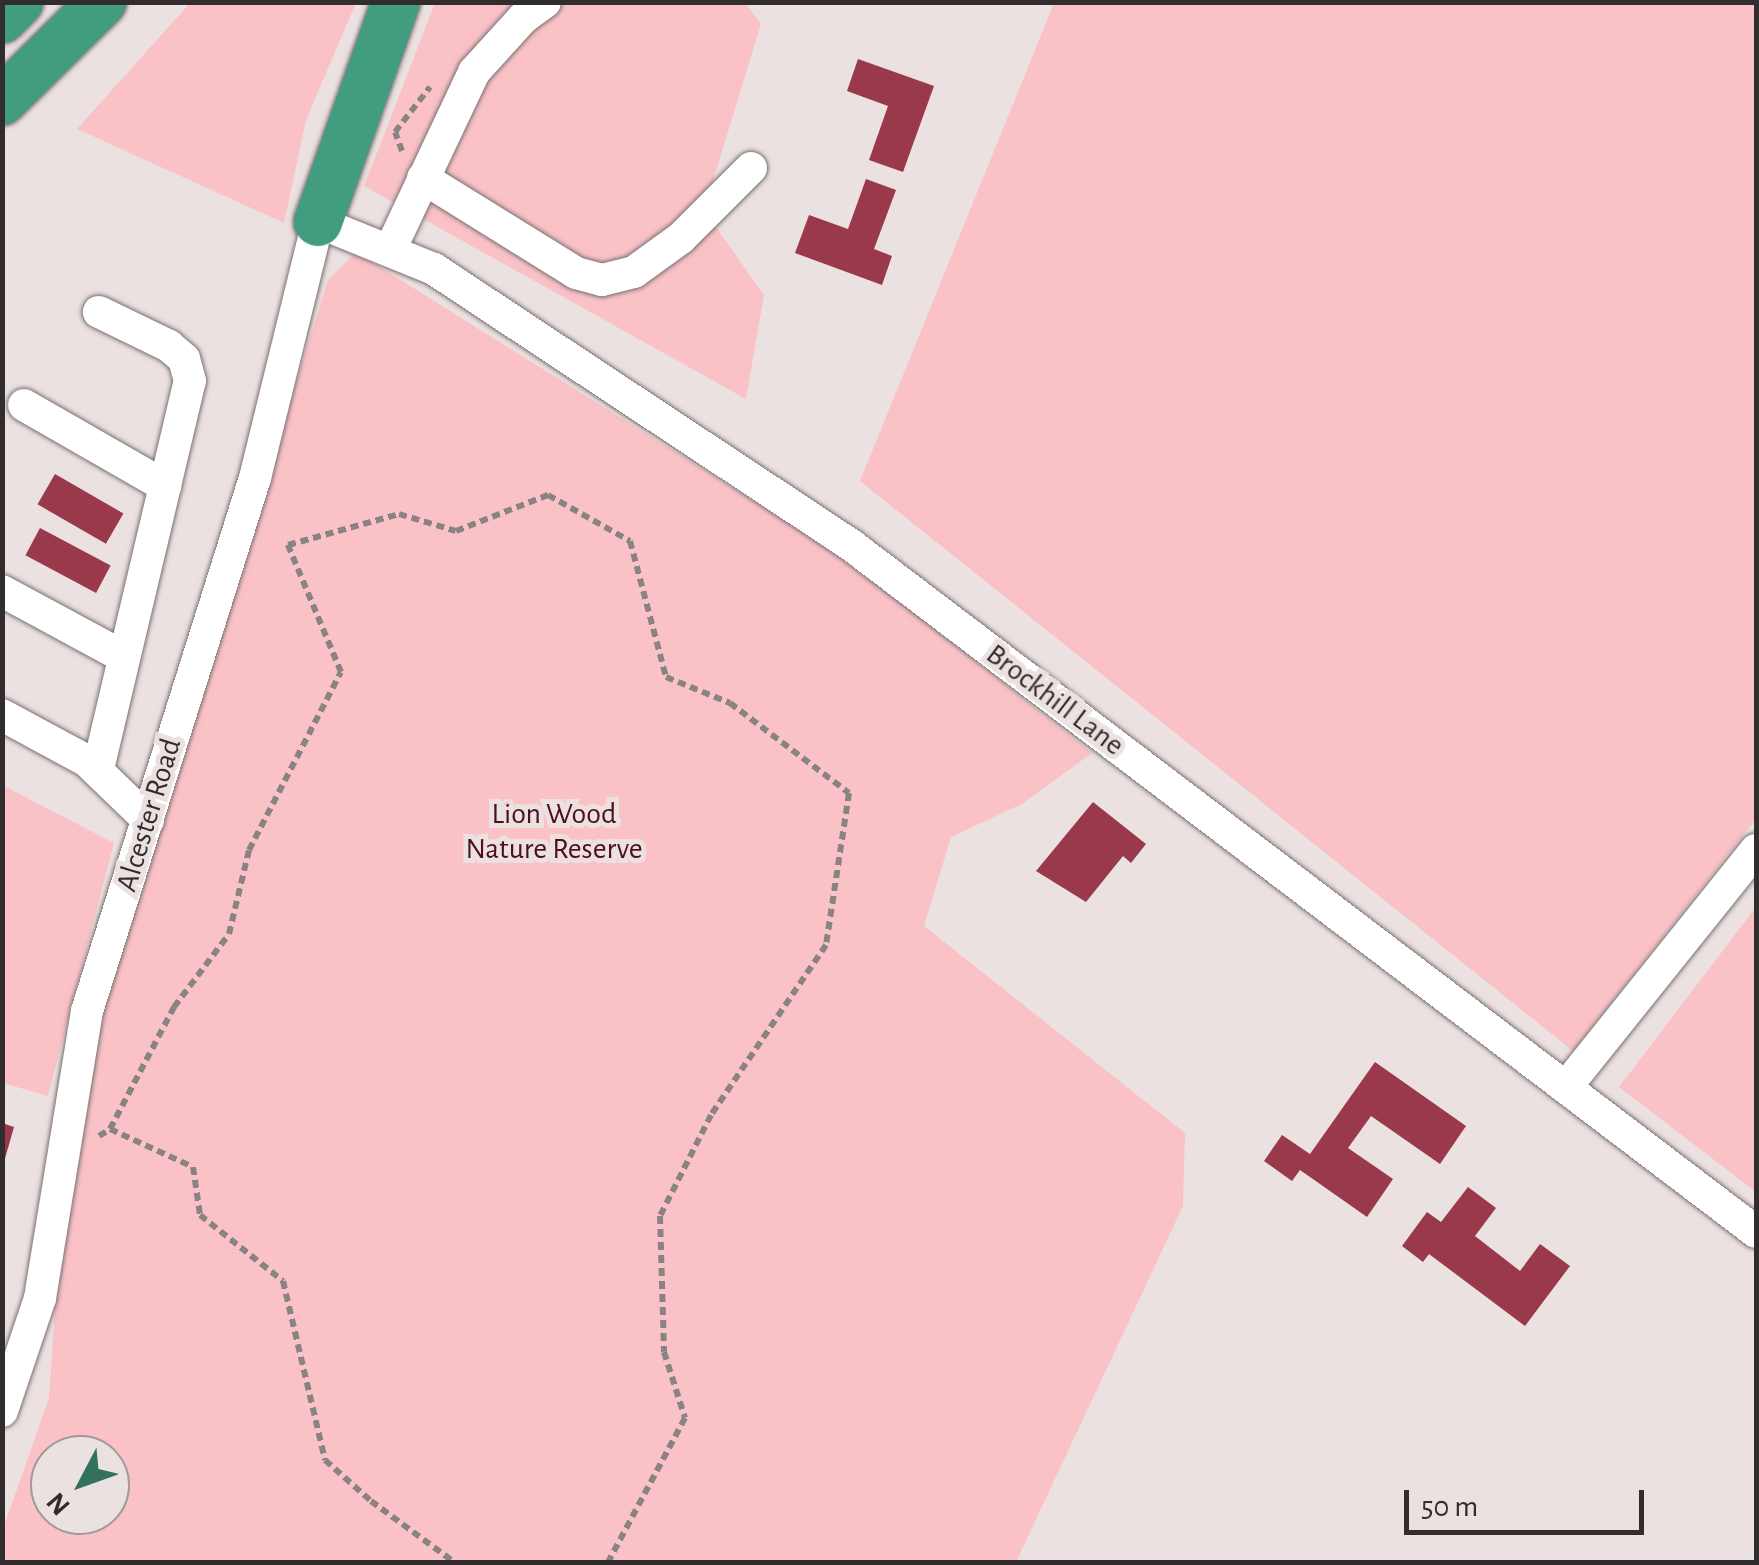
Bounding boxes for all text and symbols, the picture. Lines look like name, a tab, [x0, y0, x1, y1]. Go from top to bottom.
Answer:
street label: Brockhill Lane	[979, 636, 1131, 764]
street label: Alcester Road	[109, 734, 189, 896]
park label: Lion Wood Nature Reserve	[465, 796, 643, 866]
north arrow	[30, 1435, 130, 1535]
scale bar	[1409, 1470, 1649, 1532]
text: N	[42, 1487, 76, 1520]
text: 50 m	[1421, 1492, 1478, 1522]

